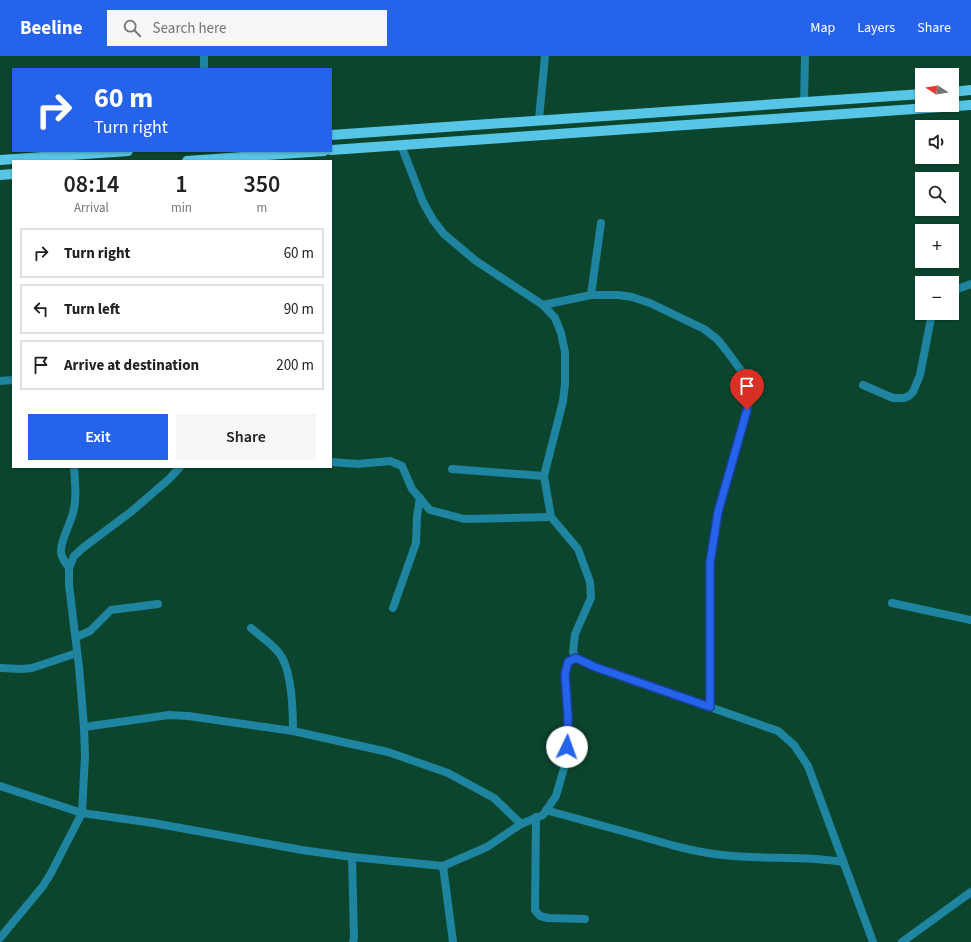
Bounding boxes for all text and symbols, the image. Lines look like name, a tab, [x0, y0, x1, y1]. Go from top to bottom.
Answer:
search box	[107, 10, 387, 46]
text: Beeline	[20, 15, 83, 42]
icon: search	[121, 17, 143, 39]
text: Search here	[153, 18, 227, 39]
text: Map	[810, 18, 835, 38]
text: Layers	[857, 18, 895, 38]
text: Share	[917, 18, 951, 38]
north arrow	[915, 68, 959, 112]
map controls	[915, 68, 959, 320]
text: 60 m	[94, 78, 153, 118]
icon: right	[28, 84, 80, 136]
text: Turn right	[94, 115, 168, 140]
button: sound	[915, 120, 959, 164]
text: 08:14	[64, 167, 119, 202]
text: 1	[175, 167, 188, 202]
text: 350	[244, 167, 280, 202]
button: search	[915, 172, 959, 216]
text: Arrival	[74, 199, 109, 217]
text: min	[171, 199, 192, 217]
text: m	[257, 199, 267, 217]
button: +	[915, 224, 959, 268]
icon: right	[30, 242, 52, 264]
text: Turn right	[64, 243, 130, 264]
text: 60 m	[284, 243, 314, 264]
button: −	[915, 276, 959, 320]
icon: left	[30, 298, 52, 320]
text: Turn left	[64, 299, 120, 320]
text: 90 m	[284, 299, 314, 320]
icon: arrive	[30, 354, 52, 376]
text: Arrive at destination	[64, 355, 199, 376]
text: 200 m	[276, 355, 314, 376]
pin	[730, 369, 764, 410]
icon: arrive	[736, 375, 758, 397]
button: Exit	[28, 414, 168, 460]
button: Share	[176, 414, 316, 460]
position arrow	[546, 726, 588, 768]

